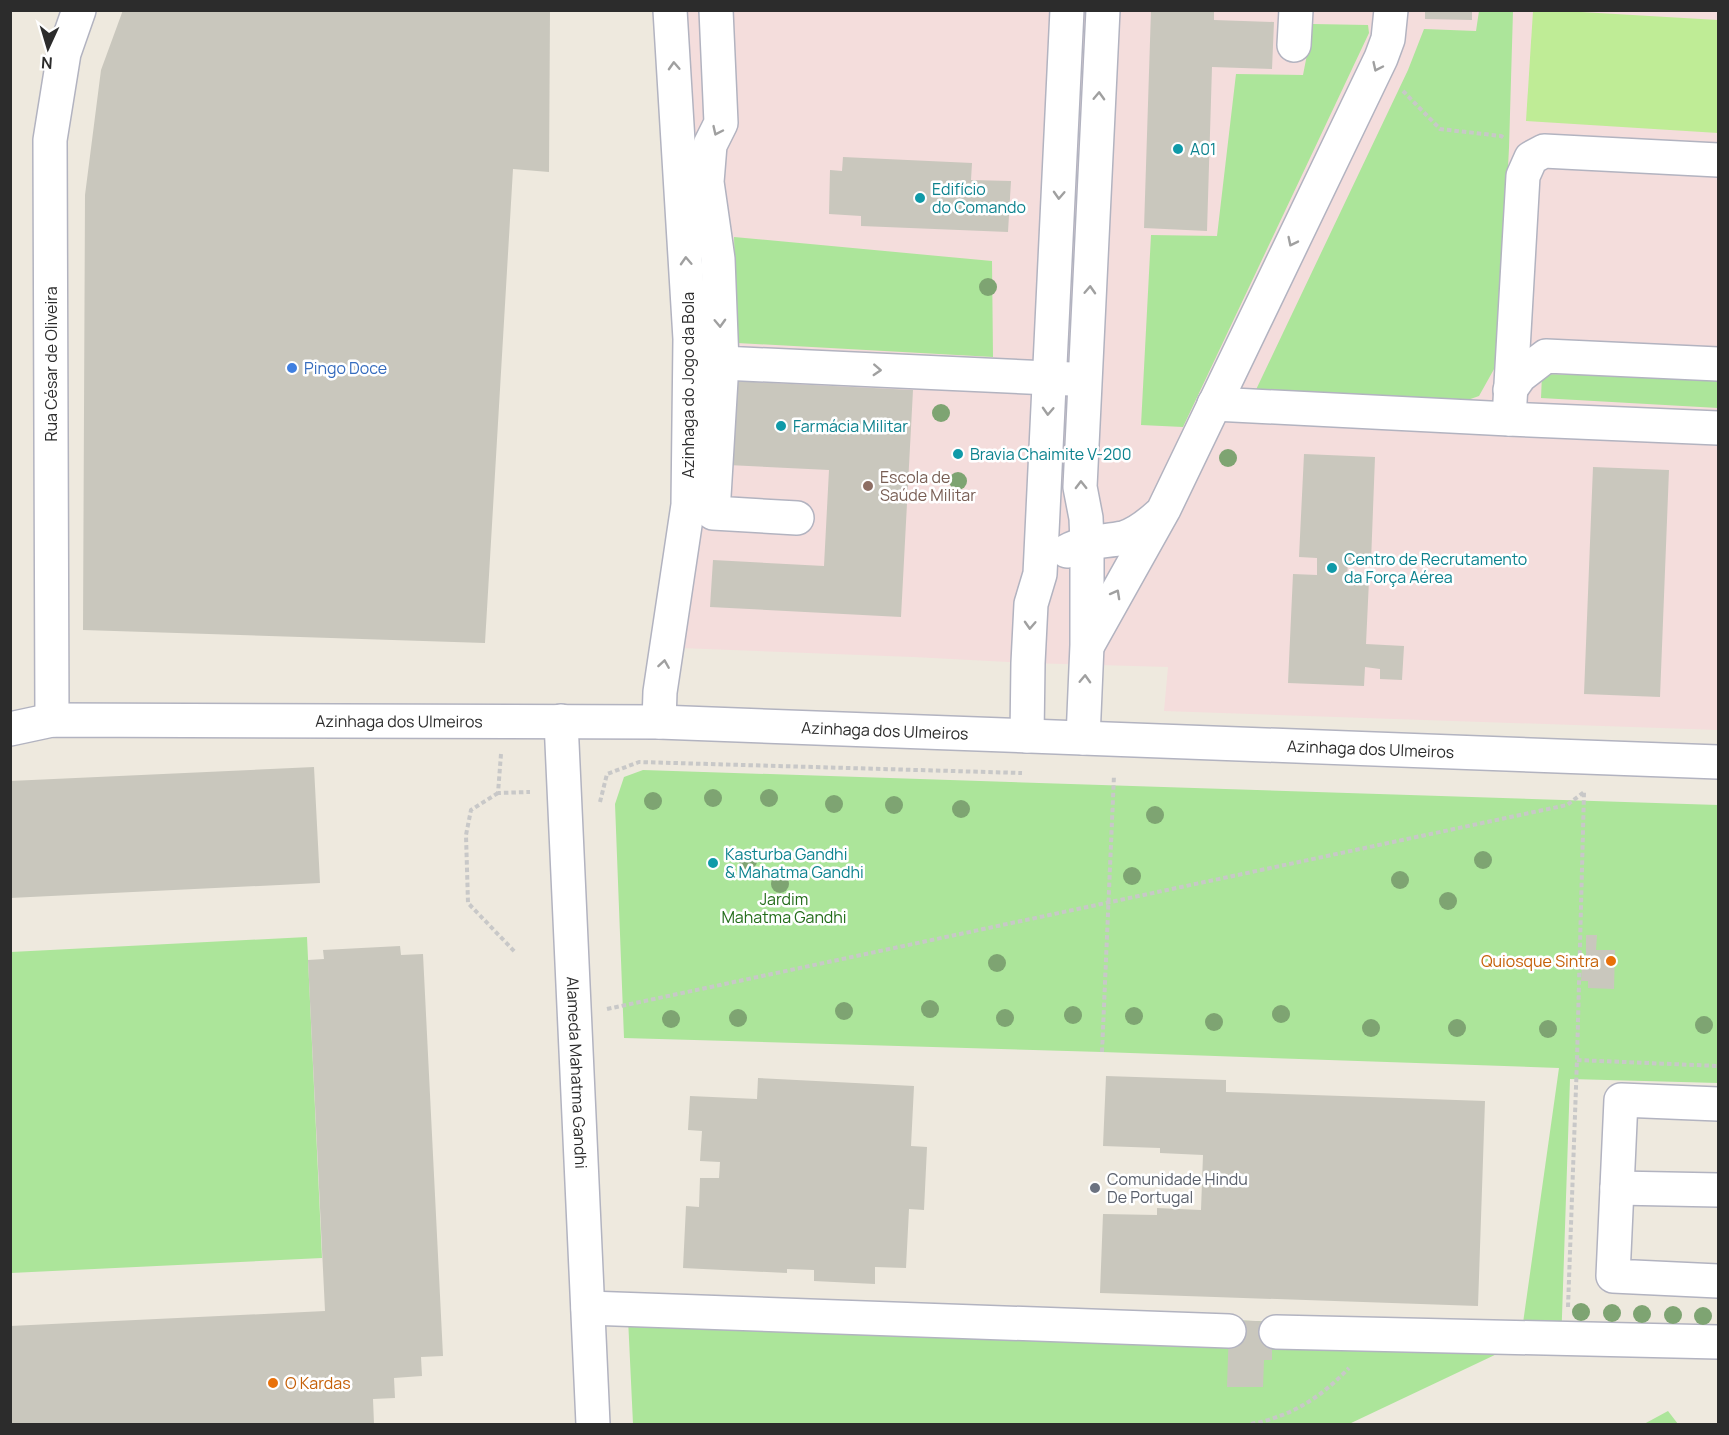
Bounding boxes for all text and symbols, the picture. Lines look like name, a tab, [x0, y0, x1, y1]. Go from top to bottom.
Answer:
north arrow	[18, 18, 78, 78]
text: N	[40, 52, 53, 74]
one-way arrow	[1372, 60, 1384, 71]
one-way arrow	[668, 61, 681, 70]
one-way arrow	[1093, 91, 1106, 100]
one-way arrow	[712, 124, 724, 135]
place label: A01	[1190, 138, 1216, 160]
marker: A01	[1171, 142, 1185, 156]
place label: Edifício do Comando	[932, 178, 1026, 218]
one-way arrow	[1052, 190, 1065, 199]
marker: Edifício do Comando	[913, 191, 927, 205]
one-way arrow	[1287, 236, 1299, 247]
one-way arrow	[679, 256, 692, 265]
street label: Rua César de Oliveira	[40, 286, 62, 442]
one-way arrow	[1084, 286, 1097, 295]
street label: Azinhaga do Jogo da Bola	[677, 292, 699, 478]
one-way arrow	[714, 319, 727, 328]
place label: Pingo Doce	[304, 357, 387, 379]
marker: Pingo Doce	[285, 361, 299, 375]
one-way arrow	[872, 364, 881, 377]
one-way arrow	[1042, 406, 1055, 415]
place label: Farmácia Militar	[793, 415, 908, 437]
marker: Farmácia Militar	[774, 419, 788, 433]
place label: Bravia Chaimite V-200	[970, 443, 1132, 465]
marker: Bravia Chaimite V-200	[951, 447, 965, 461]
place label: Escola de Saúde Militar	[880, 466, 976, 506]
marker: Escola de Saúde Militar	[861, 479, 875, 493]
one-way arrow	[1074, 481, 1087, 490]
place label: Centro de Recrutamento da Força Aérea	[1344, 548, 1527, 588]
marker: Centro de Recrutamento da Força Aérea	[1325, 561, 1339, 575]
one-way arrow	[1109, 590, 1120, 600]
one-way arrow	[1023, 620, 1036, 629]
one-way arrow	[657, 659, 669, 668]
one-way arrow	[1079, 675, 1092, 684]
street label: Azinhaga dos Ulmeiros	[315, 710, 483, 732]
street label: Azinhaga dos Ulmeiros	[801, 716, 969, 745]
street label: Azinhaga dos Ulmeiros	[1286, 735, 1455, 763]
place label: Kasturba Gandhi & Mahatma Gandhi	[725, 843, 864, 883]
marker: Kasturba Gandhi & Mahatma Gandhi	[706, 856, 720, 870]
park label: Jardim Mahatma Gandhi	[721, 888, 847, 928]
place label: Quiosque Sintra	[1481, 950, 1599, 972]
marker: Quiosque Sintra	[1604, 954, 1618, 968]
street label: Alameda Mahatma Gandhi	[562, 976, 592, 1169]
place label: Comunidade Hindu De Portugal	[1107, 1168, 1248, 1208]
marker: Comunidade Hindu De Portugal	[1088, 1181, 1102, 1195]
place label: O Kardas	[285, 1372, 351, 1394]
marker: O Kardas	[266, 1376, 280, 1390]

